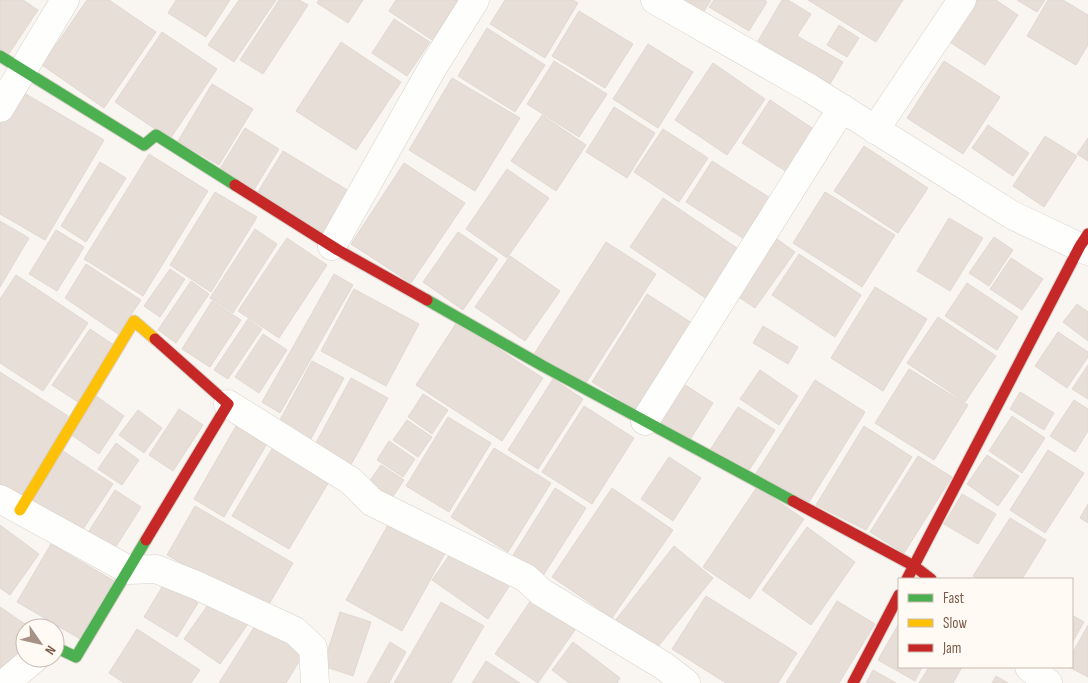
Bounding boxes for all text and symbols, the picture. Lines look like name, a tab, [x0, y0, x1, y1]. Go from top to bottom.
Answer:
legend	[898, 578, 1073, 668]
text: Fast	[943, 589, 965, 608]
text: Slow	[943, 614, 967, 633]
north arrow	[15, 618, 65, 668]
text: Jam	[942, 639, 961, 658]
text: N	[41, 642, 60, 658]

